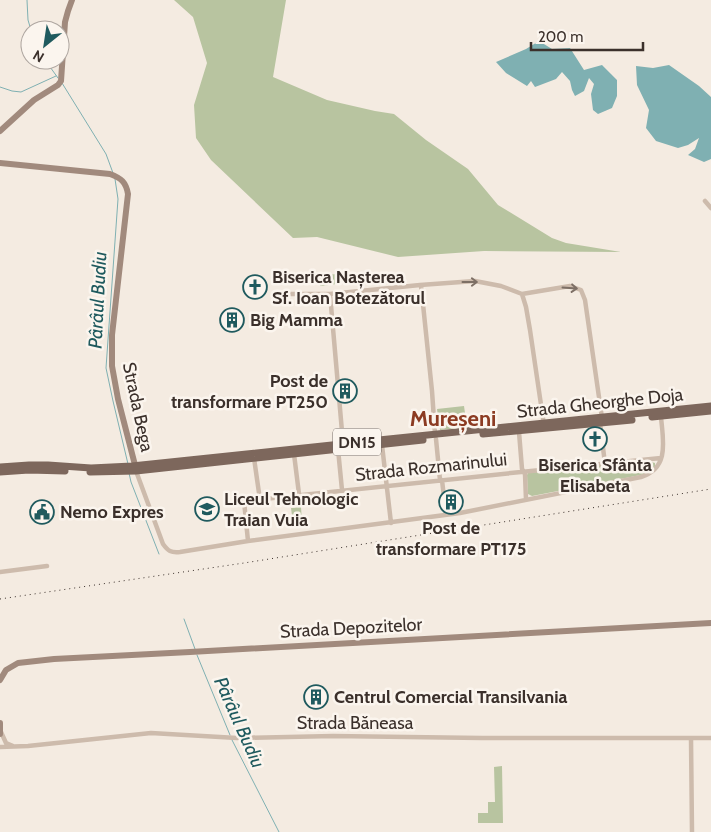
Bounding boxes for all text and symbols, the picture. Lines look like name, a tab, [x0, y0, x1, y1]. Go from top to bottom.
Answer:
north arrow	[20, 20, 70, 70]
scale bar	[531, 20, 644, 52]
text: 200 m	[538, 28, 583, 46]
text: N	[30, 46, 47, 67]
water label: Pârâul Budiu	[83, 251, 112, 349]
place label: Biserica Nașterea Sf. Ioan Botezătorul	[272, 266, 426, 309]
church icon: Biserica Nașterea Sf. Ioan Botezătorul	[242, 274, 268, 300]
one-way arrow	[461, 277, 477, 287]
one-way arrow	[562, 284, 578, 293]
building icon: Big Mamma	[219, 307, 245, 333]
place label: Big Mamma	[250, 309, 343, 331]
street label: Strada Bega	[118, 360, 158, 454]
place label: Post de transformare PT250	[171, 370, 328, 413]
building icon: Post de transformare PT250	[332, 378, 358, 404]
street label: Strada Gheorghe Doja	[516, 383, 685, 423]
district label: Mureșeni	[410, 405, 496, 433]
church icon: Biserica Sfânta Elisabeta	[582, 426, 608, 452]
road number: DN15	[333, 428, 381, 456]
street label: Strada Rozmarinului	[354, 448, 508, 486]
place label: Biserica Sfânta Elisabeta	[538, 454, 652, 497]
place label: Liceul Tehnologic Traian Vuia	[224, 488, 358, 531]
building icon: Post de transformare PT175	[438, 489, 464, 515]
school or university icon: Liceul Tehnologic Traian Vuia	[194, 496, 220, 522]
public building icon: Nemo Expres	[29, 499, 55, 525]
place label: Nemo Expres	[60, 501, 164, 523]
place label: Post de transformare PT175	[376, 517, 526, 560]
street label: Strada Depozitelor	[279, 613, 423, 643]
water label: Pârâul Budiu	[209, 673, 270, 771]
building icon: Centrul Comercial Transilvania	[303, 684, 329, 710]
place label: Centrul Comercial Transilvania	[334, 686, 568, 708]
street label: Strada Băneasa	[297, 712, 414, 734]

